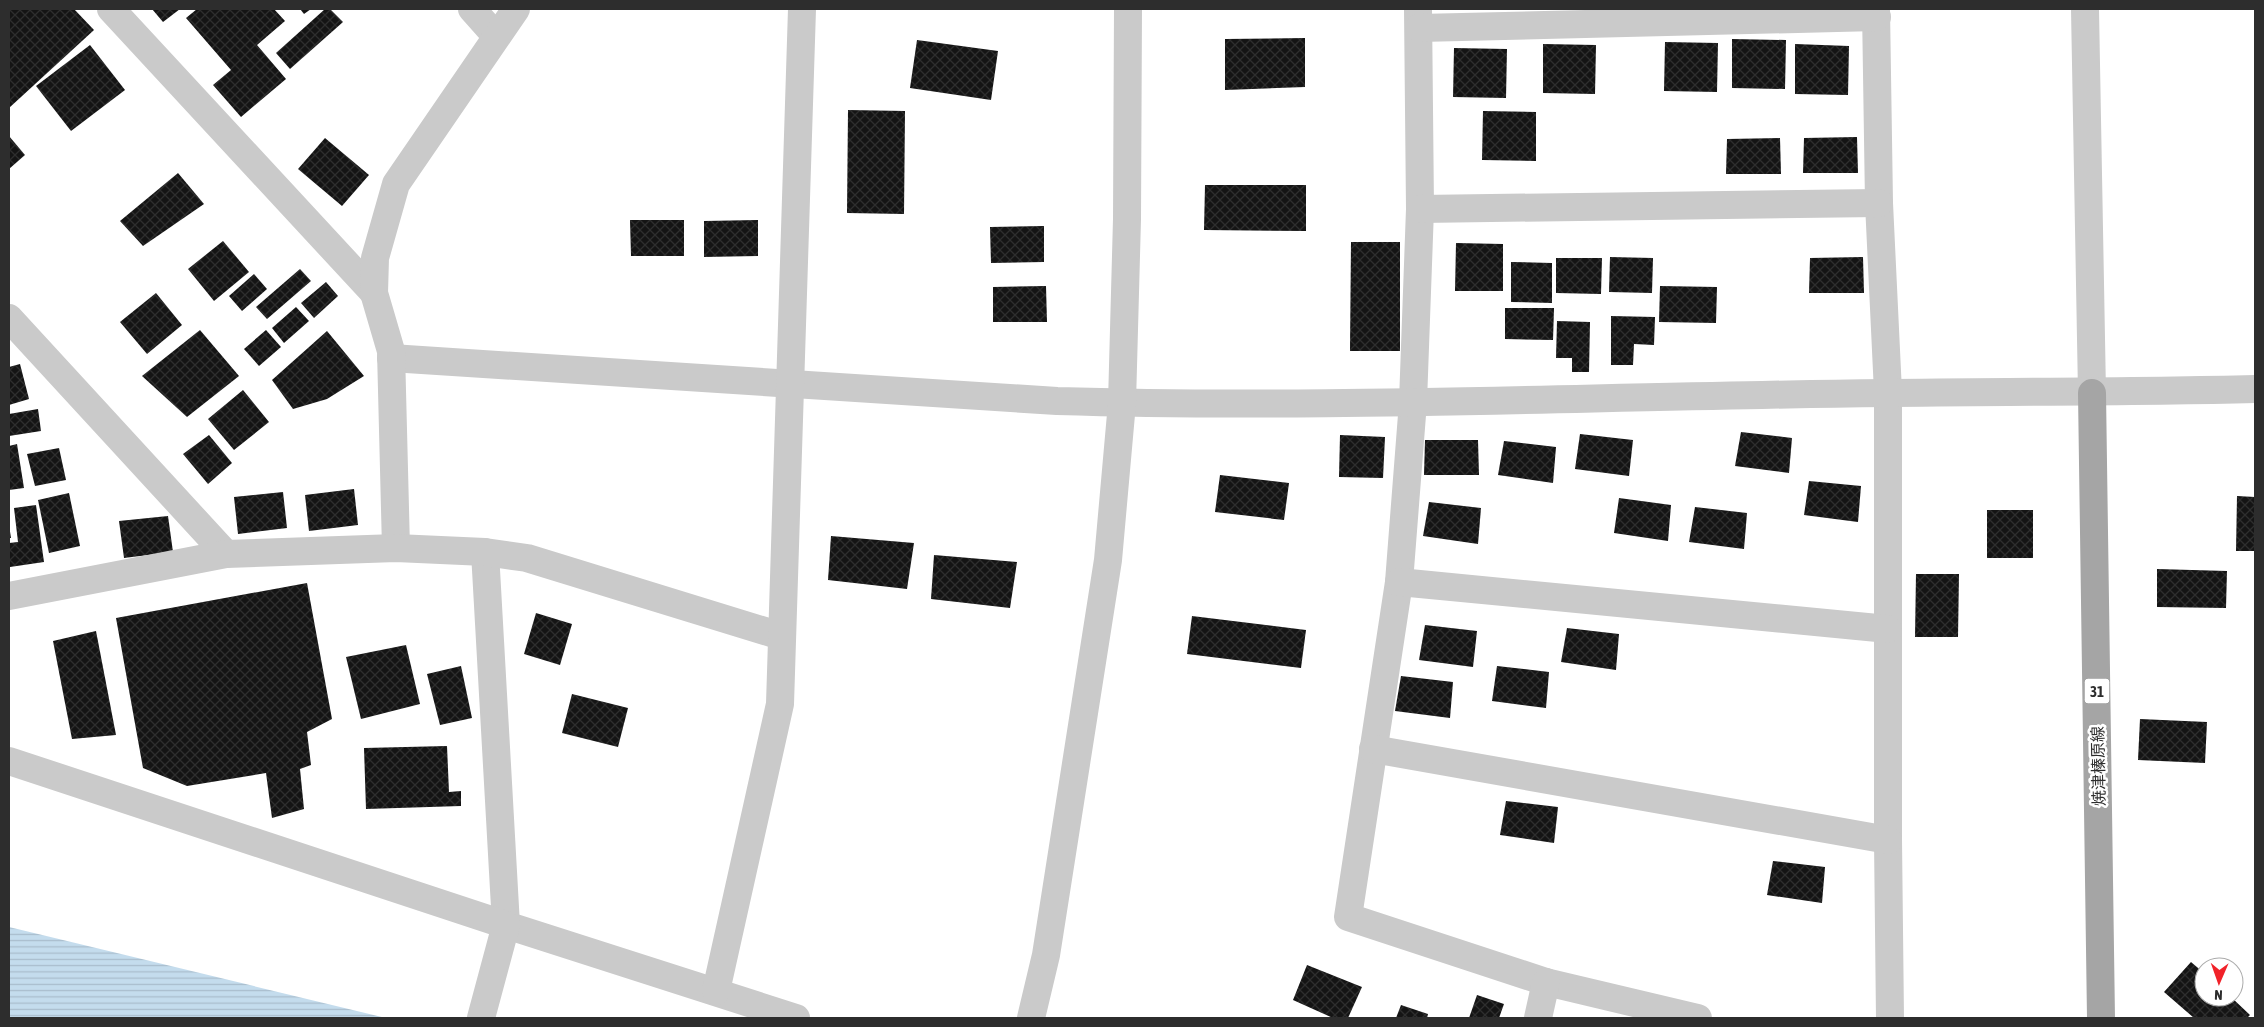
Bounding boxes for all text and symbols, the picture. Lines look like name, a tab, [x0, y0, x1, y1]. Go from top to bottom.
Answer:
road number: 31	[2084, 678, 2110, 704]
street label: 焼津榛原線	[2088, 726, 2108, 806]
north arrow	[2194, 957, 2244, 1007]
text: N	[2214, 987, 2223, 1003]

